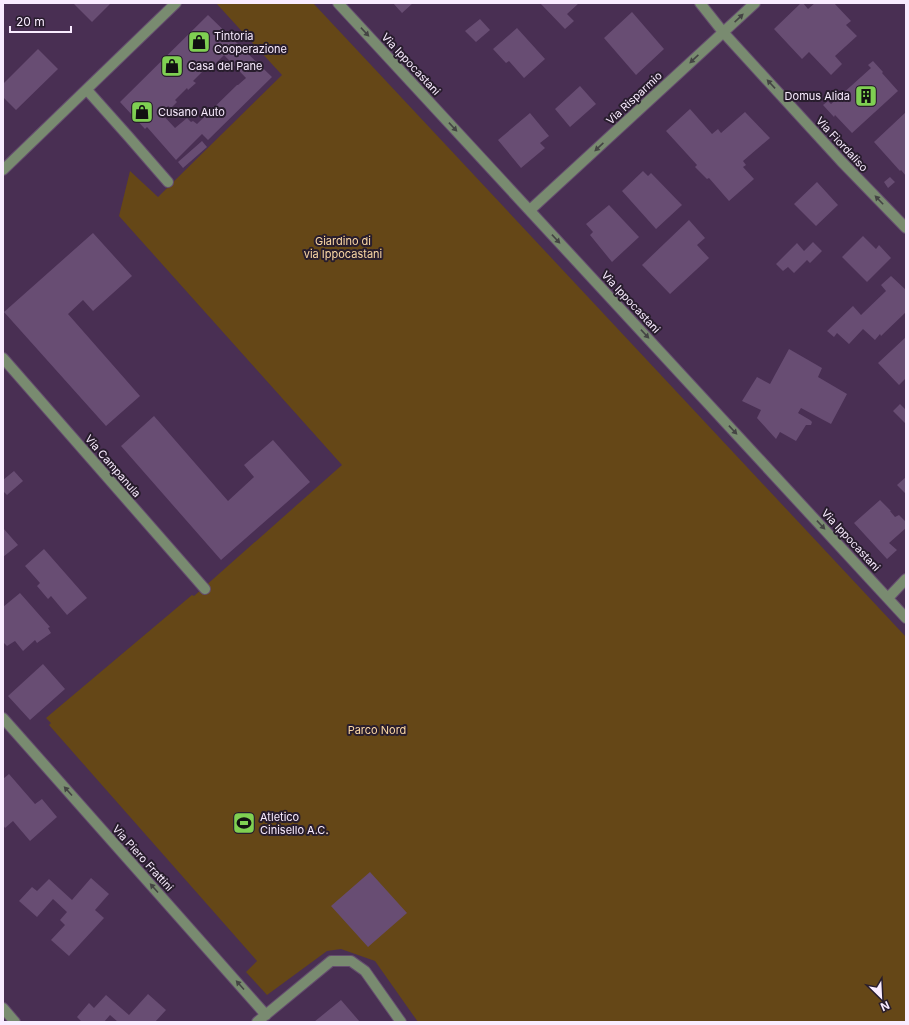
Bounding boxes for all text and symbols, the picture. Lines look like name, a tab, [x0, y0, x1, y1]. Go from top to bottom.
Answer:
scale bar	[10, 8, 71, 34]
one-way arrow	[734, 13, 744, 22]
text: 20 m	[16, 14, 45, 29]
one-way arrow	[360, 27, 370, 37]
shop icon: Tintoria Cooperazione	[186, 29, 212, 55]
place label: Tintoria Cooperazione	[214, 29, 287, 56]
street label: Via Ippocastani	[379, 30, 443, 98]
shop icon: Casa del Pane	[159, 53, 185, 79]
one-way arrow	[689, 54, 699, 63]
place label: Casa del Pane	[188, 59, 262, 73]
street label: Via Risparmio	[603, 68, 665, 127]
one-way arrow	[767, 80, 776, 89]
building icon: Domus Alida	[853, 83, 879, 109]
place label: Domus Alida	[785, 89, 850, 103]
shop icon: Cusano Auto	[129, 99, 155, 125]
place label: Cusano Auto	[158, 105, 225, 119]
street label: Via Fiordaliso	[813, 114, 871, 175]
one-way arrow	[448, 122, 458, 132]
one-way arrow	[594, 142, 604, 152]
one-way arrow	[874, 195, 884, 205]
park label: Giardino di via Ippocastani	[304, 234, 382, 261]
one-way arrow	[552, 234, 561, 244]
street label: Via Ippocastani	[599, 268, 663, 336]
one-way arrow	[640, 329, 649, 339]
one-way arrow	[728, 425, 738, 435]
street label: Via Campanula	[82, 432, 144, 500]
street label: Via Ippocastani	[819, 506, 883, 574]
one-way arrow	[816, 520, 826, 530]
park label: Parco Nord	[348, 723, 406, 737]
one-way arrow	[63, 785, 72, 796]
sports icon: Atletico Cinisello A.C.	[231, 810, 257, 836]
place label: Atletico Cinisello A.C.	[260, 810, 329, 837]
street label: Via Piero Frattini	[110, 822, 176, 894]
one-way arrow	[149, 883, 159, 893]
north arrow	[861, 977, 901, 1017]
one-way arrow	[236, 981, 245, 990]
text: N	[878, 998, 892, 1014]

